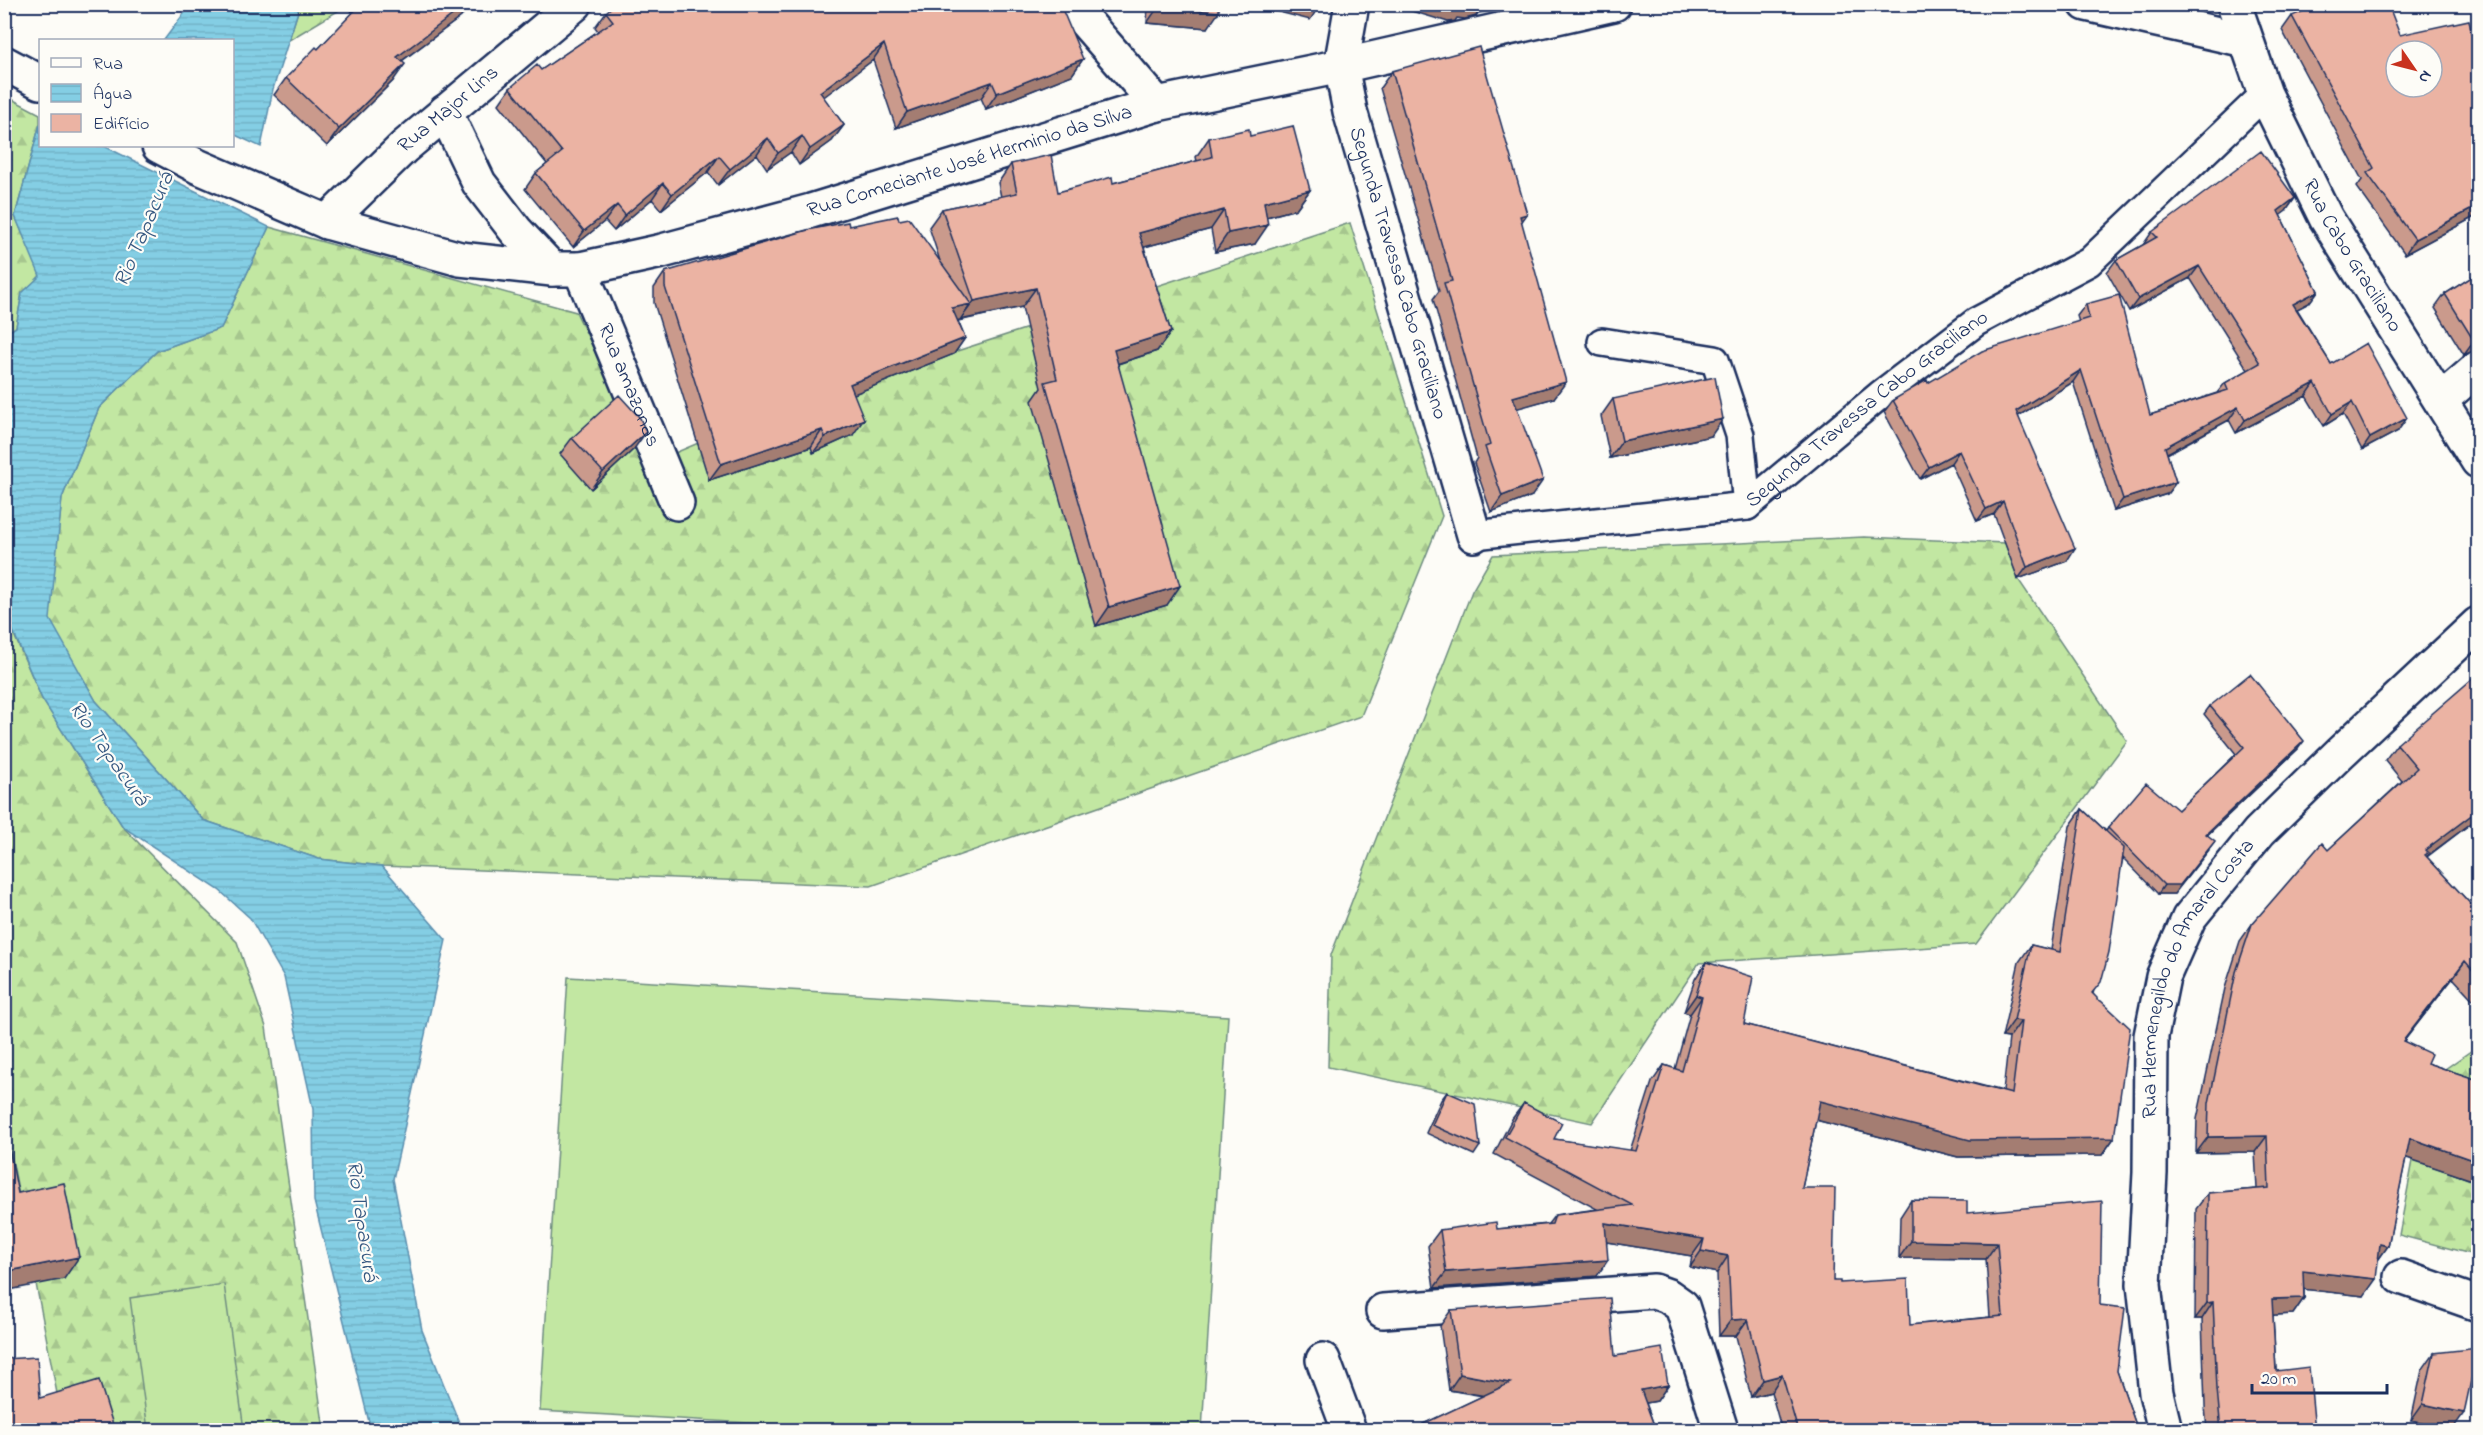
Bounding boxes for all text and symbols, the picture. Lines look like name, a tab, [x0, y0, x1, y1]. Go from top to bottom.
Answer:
legend	[39, 39, 234, 147]
north arrow	[2384, 39, 2444, 99]
text: Rua	[93, 52, 123, 78]
street label: Rua Major Lins	[391, 59, 506, 161]
text: N	[2412, 65, 2438, 88]
text: Água	[93, 82, 132, 109]
street label: Rua Comeciante José Herminio da Silva	[804, 98, 1136, 226]
text: Edifício	[93, 112, 149, 138]
street label: Segunda Travessa Cabo Graciliano	[1341, 124, 1454, 423]
water label: Rio Tapacurá	[107, 166, 184, 292]
street label: Rua Cabo Graciliano	[2294, 174, 2409, 339]
street label: Segunda Travessa Cabo Graciliano	[1740, 303, 1994, 516]
street label: Rua amazonas	[589, 319, 667, 452]
water label: Rio Tapacurá	[60, 695, 157, 815]
street label: Rua Hermenegildo do Amaral Costa	[2135, 832, 2263, 1119]
water label: Rio Tapacurá	[337, 1159, 386, 1285]
scale bar	[2252, 1357, 2387, 1395]
text: 20 m	[2261, 1367, 2296, 1393]

